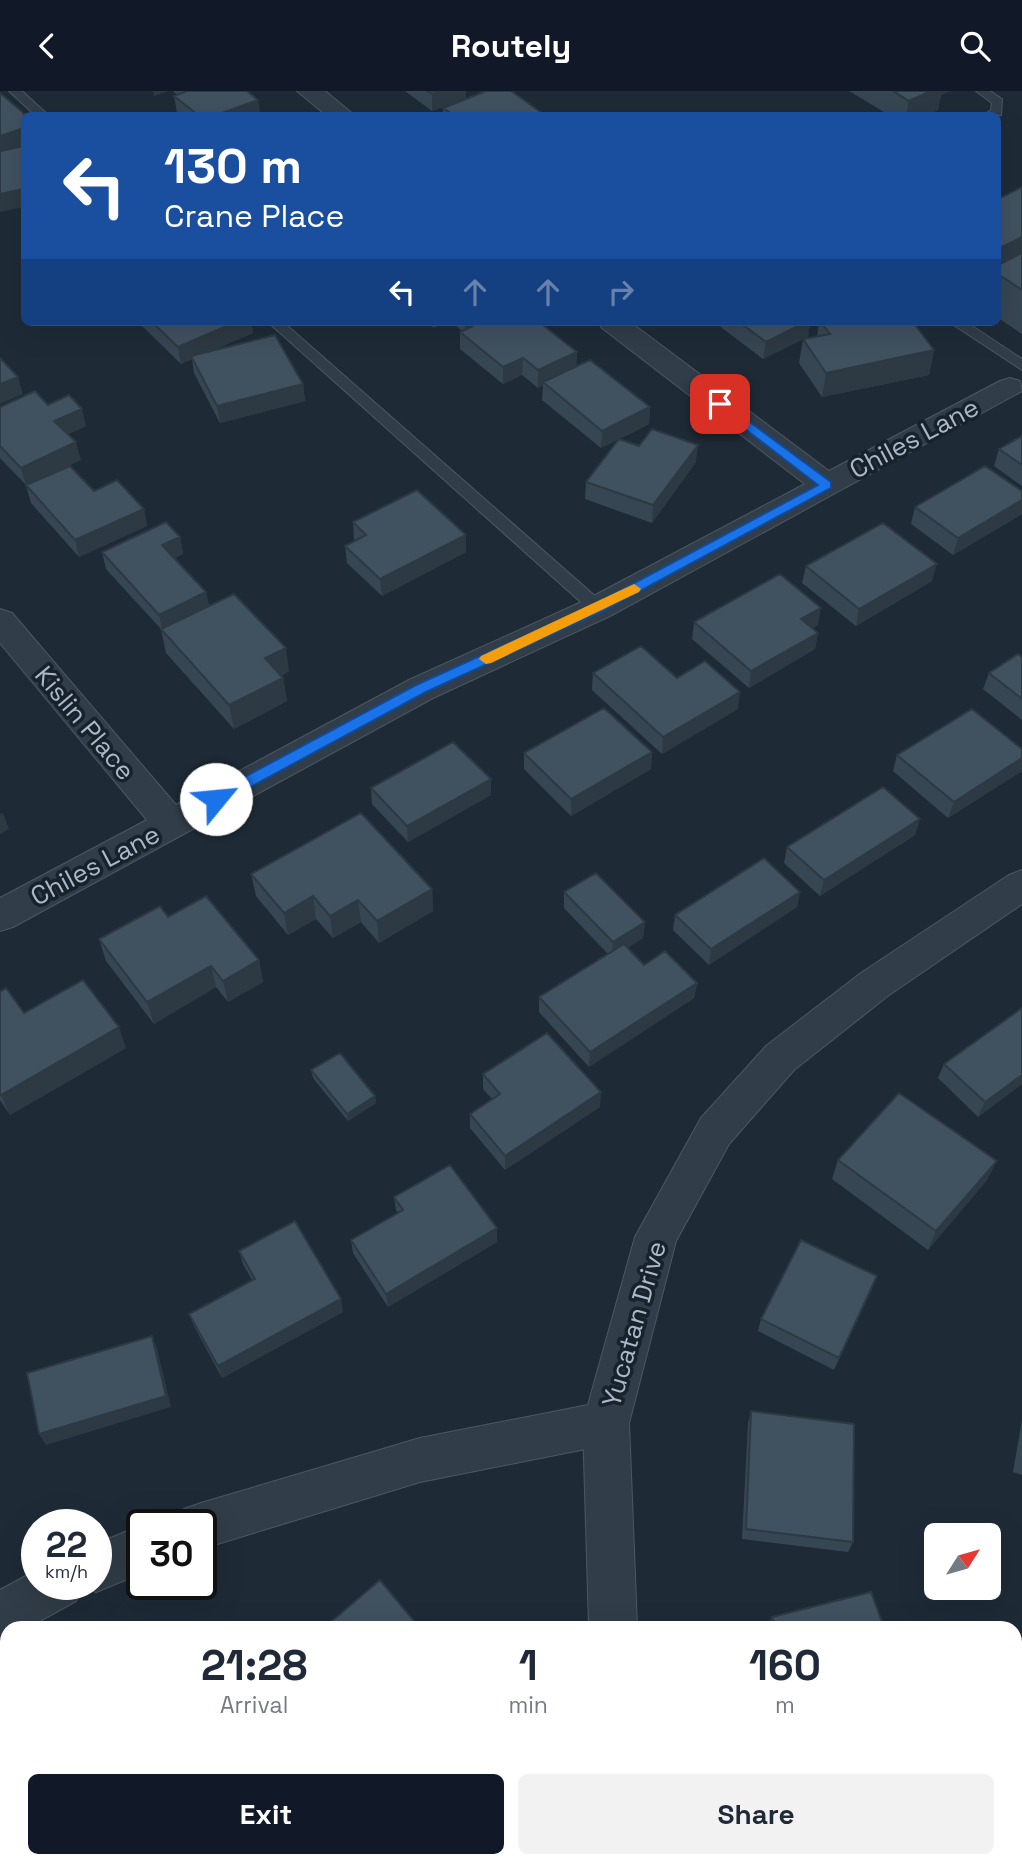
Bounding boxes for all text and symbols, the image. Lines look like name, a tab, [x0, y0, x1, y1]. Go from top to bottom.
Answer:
text: Routely	[451, 26, 571, 66]
icon: back	[28, 27, 66, 65]
icon: search	[956, 27, 994, 65]
text: 130 m	[164, 135, 302, 197]
icon: left	[49, 140, 140, 231]
text: Crane Place	[164, 196, 344, 236]
icon: left	[383, 273, 421, 311]
icon: ahead	[456, 273, 494, 311]
icon: ahead	[529, 273, 567, 311]
icon: right	[602, 273, 640, 311]
pin	[690, 374, 750, 434]
icon: arrive	[701, 385, 739, 423]
street label: Chiles Lane	[843, 390, 985, 486]
street label: Kislin Place	[27, 659, 143, 787]
position arrow	[179, 762, 253, 836]
street label: Chiles Lane	[24, 817, 166, 913]
street label: Yucatan Drive	[594, 1237, 674, 1411]
speed limit sign: 30	[126, 1509, 217, 1600]
text: 22	[46, 1523, 87, 1567]
north arrow	[924, 1523, 1001, 1599]
map controls	[924, 1523, 1001, 1600]
text: km/h	[45, 1560, 88, 1583]
text: 21:28	[201, 1639, 308, 1692]
text: 1	[519, 1639, 538, 1692]
text: 160	[749, 1639, 821, 1692]
text: Arrival	[220, 1690, 288, 1720]
text: min	[508, 1690, 548, 1720]
text: m	[775, 1690, 795, 1720]
button: Exit	[28, 1774, 504, 1854]
button: Share	[518, 1774, 994, 1854]

